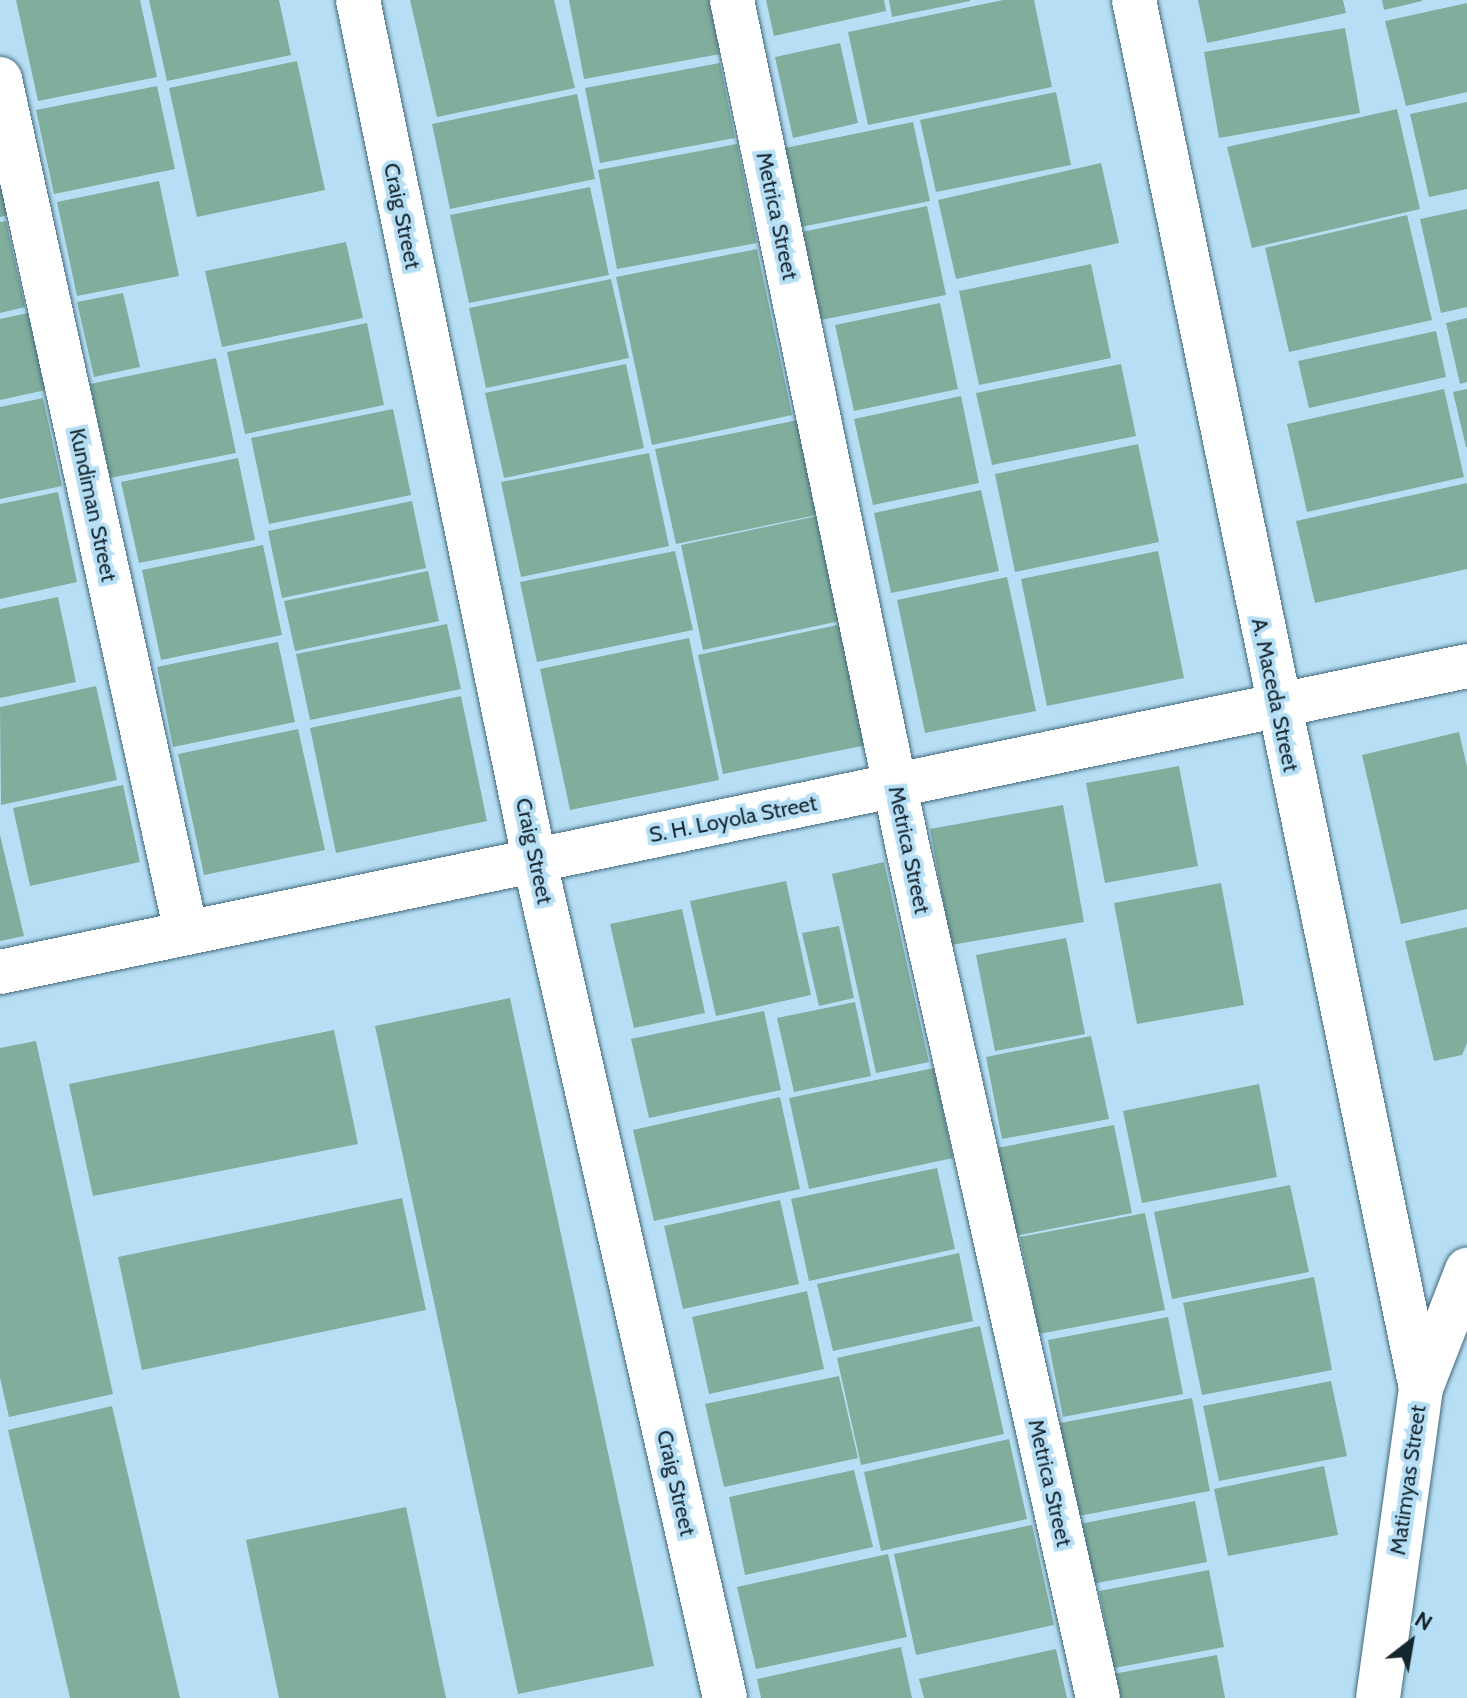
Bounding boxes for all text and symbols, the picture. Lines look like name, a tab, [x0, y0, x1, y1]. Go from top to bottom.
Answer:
street label: Metrica Street	[751, 150, 803, 282]
street label: Craig Street	[378, 161, 426, 271]
street label: Kundiman Street	[64, 426, 122, 584]
street label: A. Maceda Street	[1246, 616, 1304, 774]
street label: Metrica Street	[883, 784, 935, 916]
street label: S. H. Loyola Street	[647, 790, 819, 848]
street label: Craig Street	[510, 796, 558, 906]
street label: Matimyas Street	[1384, 1403, 1432, 1557]
street label: Metrica Street	[1023, 1417, 1077, 1549]
street label: Craig Street	[651, 1427, 701, 1539]
north arrow	[1371, 1602, 1451, 1682]
text: N	[1410, 1605, 1437, 1637]

